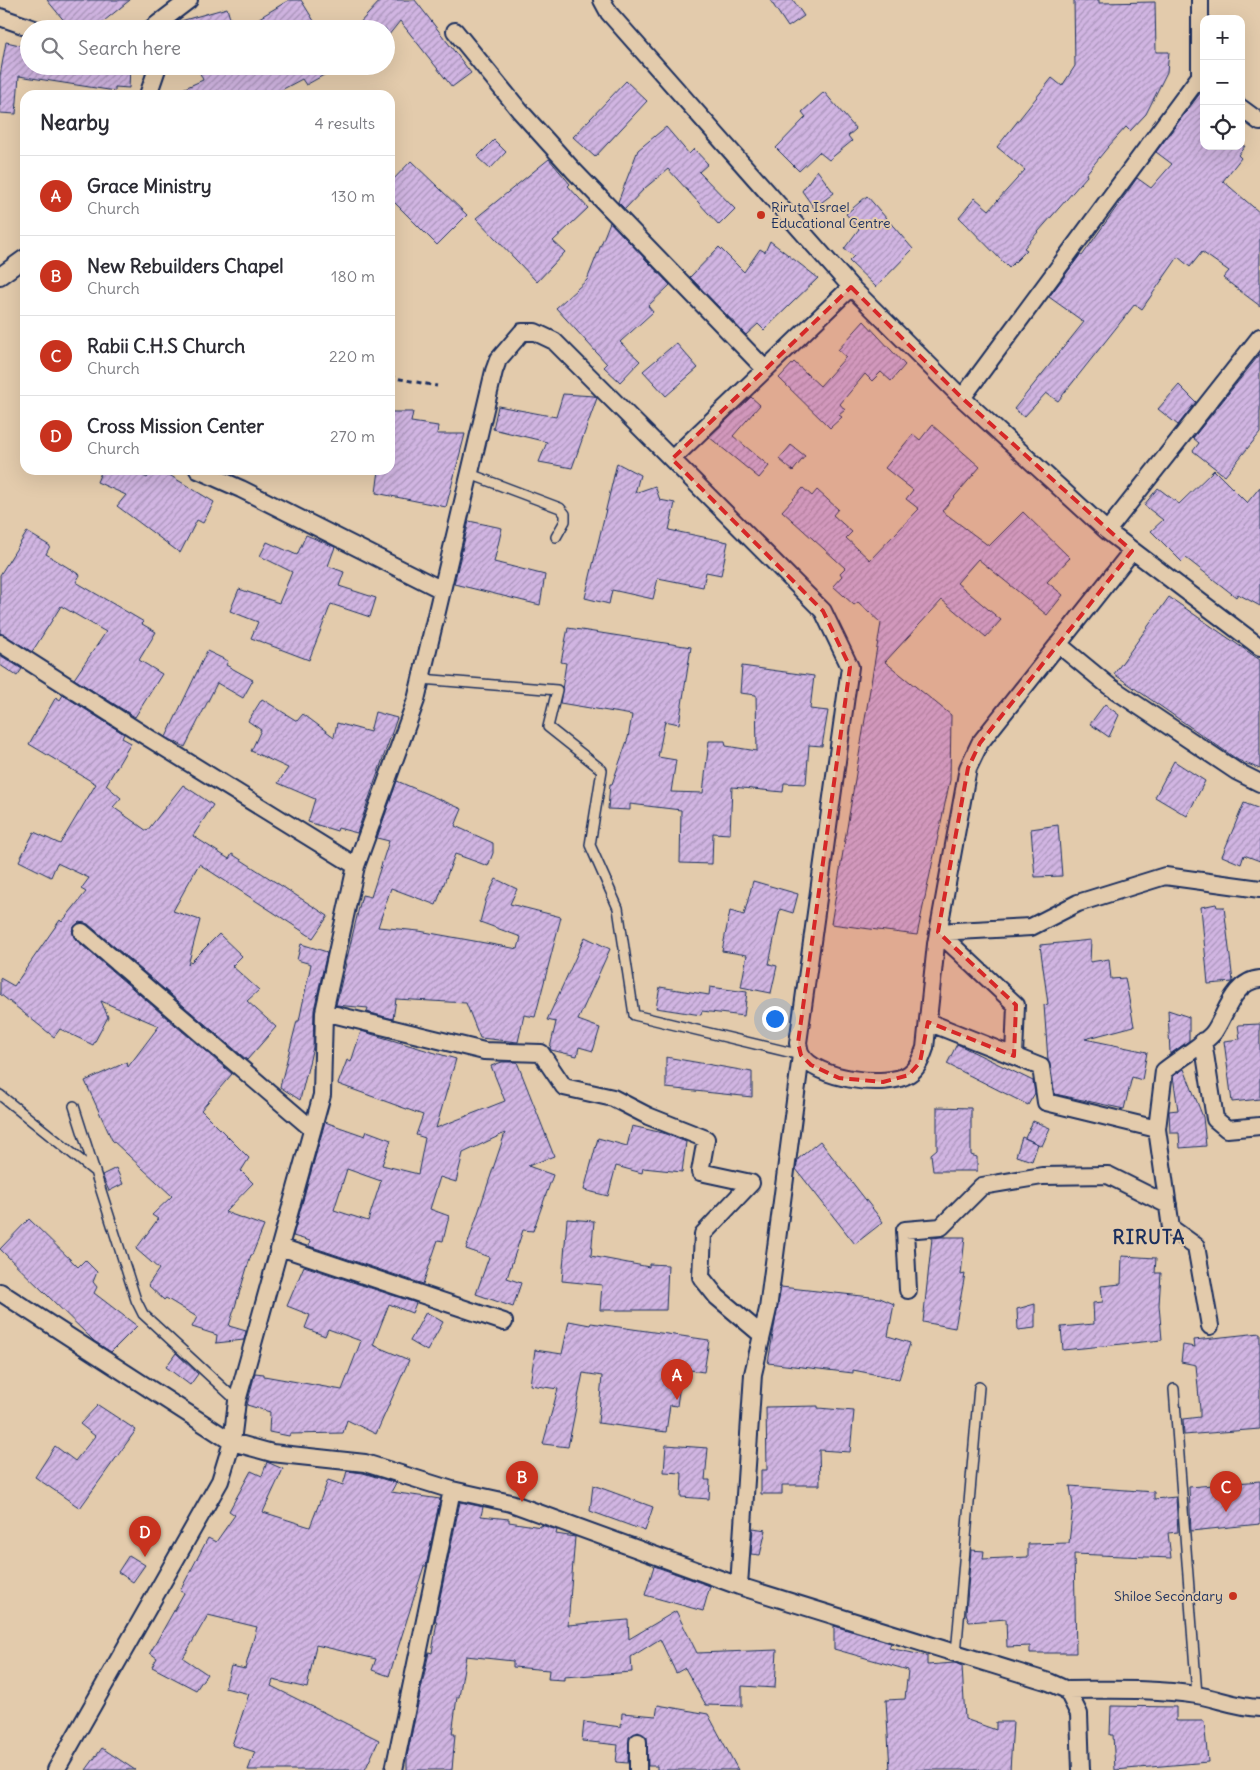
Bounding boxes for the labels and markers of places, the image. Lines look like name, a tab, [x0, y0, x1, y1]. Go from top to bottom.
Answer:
place label: Riruta Israel Educational Centre	[771, 198, 891, 232]
marker: Riruta Israel Educational Centre	[755, 209, 767, 221]
pin: A	[661, 1359, 693, 1400]
pin: B	[506, 1461, 538, 1502]
pin: C	[1210, 1471, 1242, 1512]
pin: D	[129, 1516, 161, 1557]
place label: Shiloe Secondary	[1114, 1587, 1223, 1605]
marker: Shiloe Secondary	[1227, 1590, 1239, 1602]

